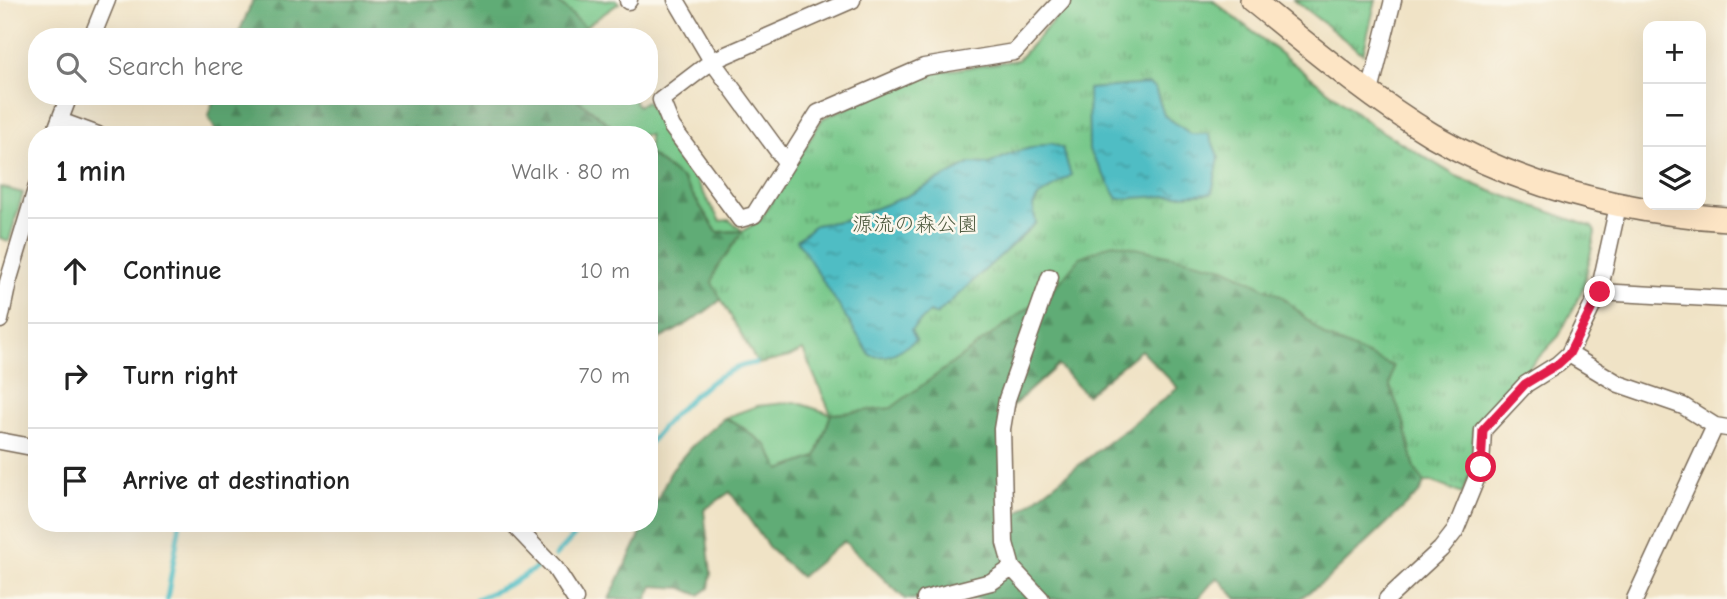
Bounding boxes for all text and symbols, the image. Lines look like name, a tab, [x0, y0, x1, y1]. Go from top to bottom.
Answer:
map controls	[1643, 21, 1706, 210]
button: +	[1643, 21, 1706, 84]
search box	[28, 28, 658, 105]
icon: search	[52, 48, 90, 86]
text: Search here	[108, 52, 243, 82]
button: −	[1643, 84, 1706, 147]
button: layers	[1643, 147, 1706, 210]
text: 1 min	[56, 154, 126, 189]
text: Walk · 80 m	[512, 158, 630, 185]
park label: 源流の森公園	[852, 212, 978, 236]
icon: ahead	[56, 252, 94, 290]
text: Continue	[123, 256, 221, 286]
text: 10 m	[580, 257, 630, 284]
route end	[1584, 276, 1615, 307]
icon: right	[56, 357, 94, 395]
text: Turn right	[123, 361, 237, 391]
text: 70 m	[578, 362, 630, 389]
route start	[1465, 451, 1496, 482]
icon: arrive	[56, 462, 94, 500]
text: Arrive at destination	[123, 466, 350, 496]

